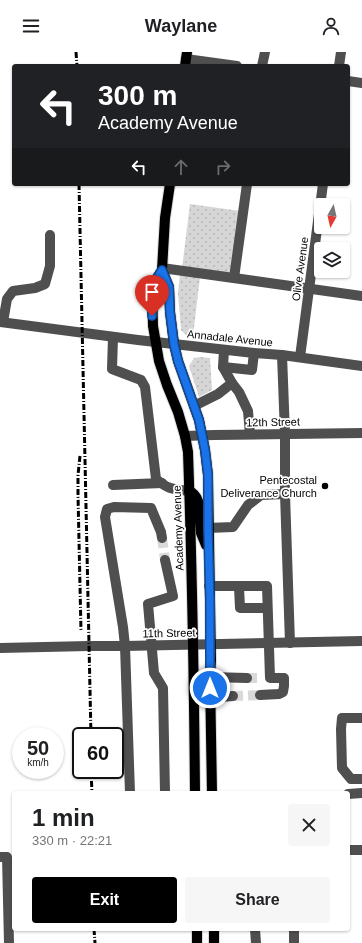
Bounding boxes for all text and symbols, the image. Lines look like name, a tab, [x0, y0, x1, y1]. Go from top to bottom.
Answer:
icon: menu	[20, 15, 42, 37]
icon: person	[320, 15, 342, 37]
text: Waylane	[145, 16, 217, 36]
icon: left	[32, 80, 84, 132]
text: 300 m	[98, 80, 177, 111]
text: Academy Avenue	[98, 113, 238, 133]
icon: left	[128, 156, 150, 178]
icon: ahead	[170, 156, 192, 178]
icon: right	[212, 156, 234, 178]
north arrow	[314, 198, 350, 234]
map controls	[314, 198, 350, 278]
street label: Olive Avenue	[290, 236, 310, 302]
button: layers	[314, 242, 350, 278]
pin	[135, 275, 169, 316]
icon: arrive	[141, 281, 163, 303]
street label: Annadale Avenue	[187, 328, 273, 348]
street label: 12th Street	[246, 416, 300, 428]
place label: Pentecostal Deliverance Church	[220, 474, 317, 499]
marker: Pentecostal Deliverance Church	[320, 481, 330, 491]
street label: Academy Avenue	[171, 485, 185, 571]
street label: 11th Street	[142, 627, 196, 639]
position arrow	[189, 667, 231, 709]
speed limit sign: 60	[72, 727, 124, 779]
text: 50	[27, 737, 49, 759]
text: km/h	[27, 757, 49, 768]
text: 1 min	[32, 804, 95, 831]
button: close	[288, 804, 330, 846]
text: 330 m · 22:21	[32, 833, 112, 848]
button: Exit	[32, 877, 177, 923]
button: Share	[185, 877, 330, 923]

